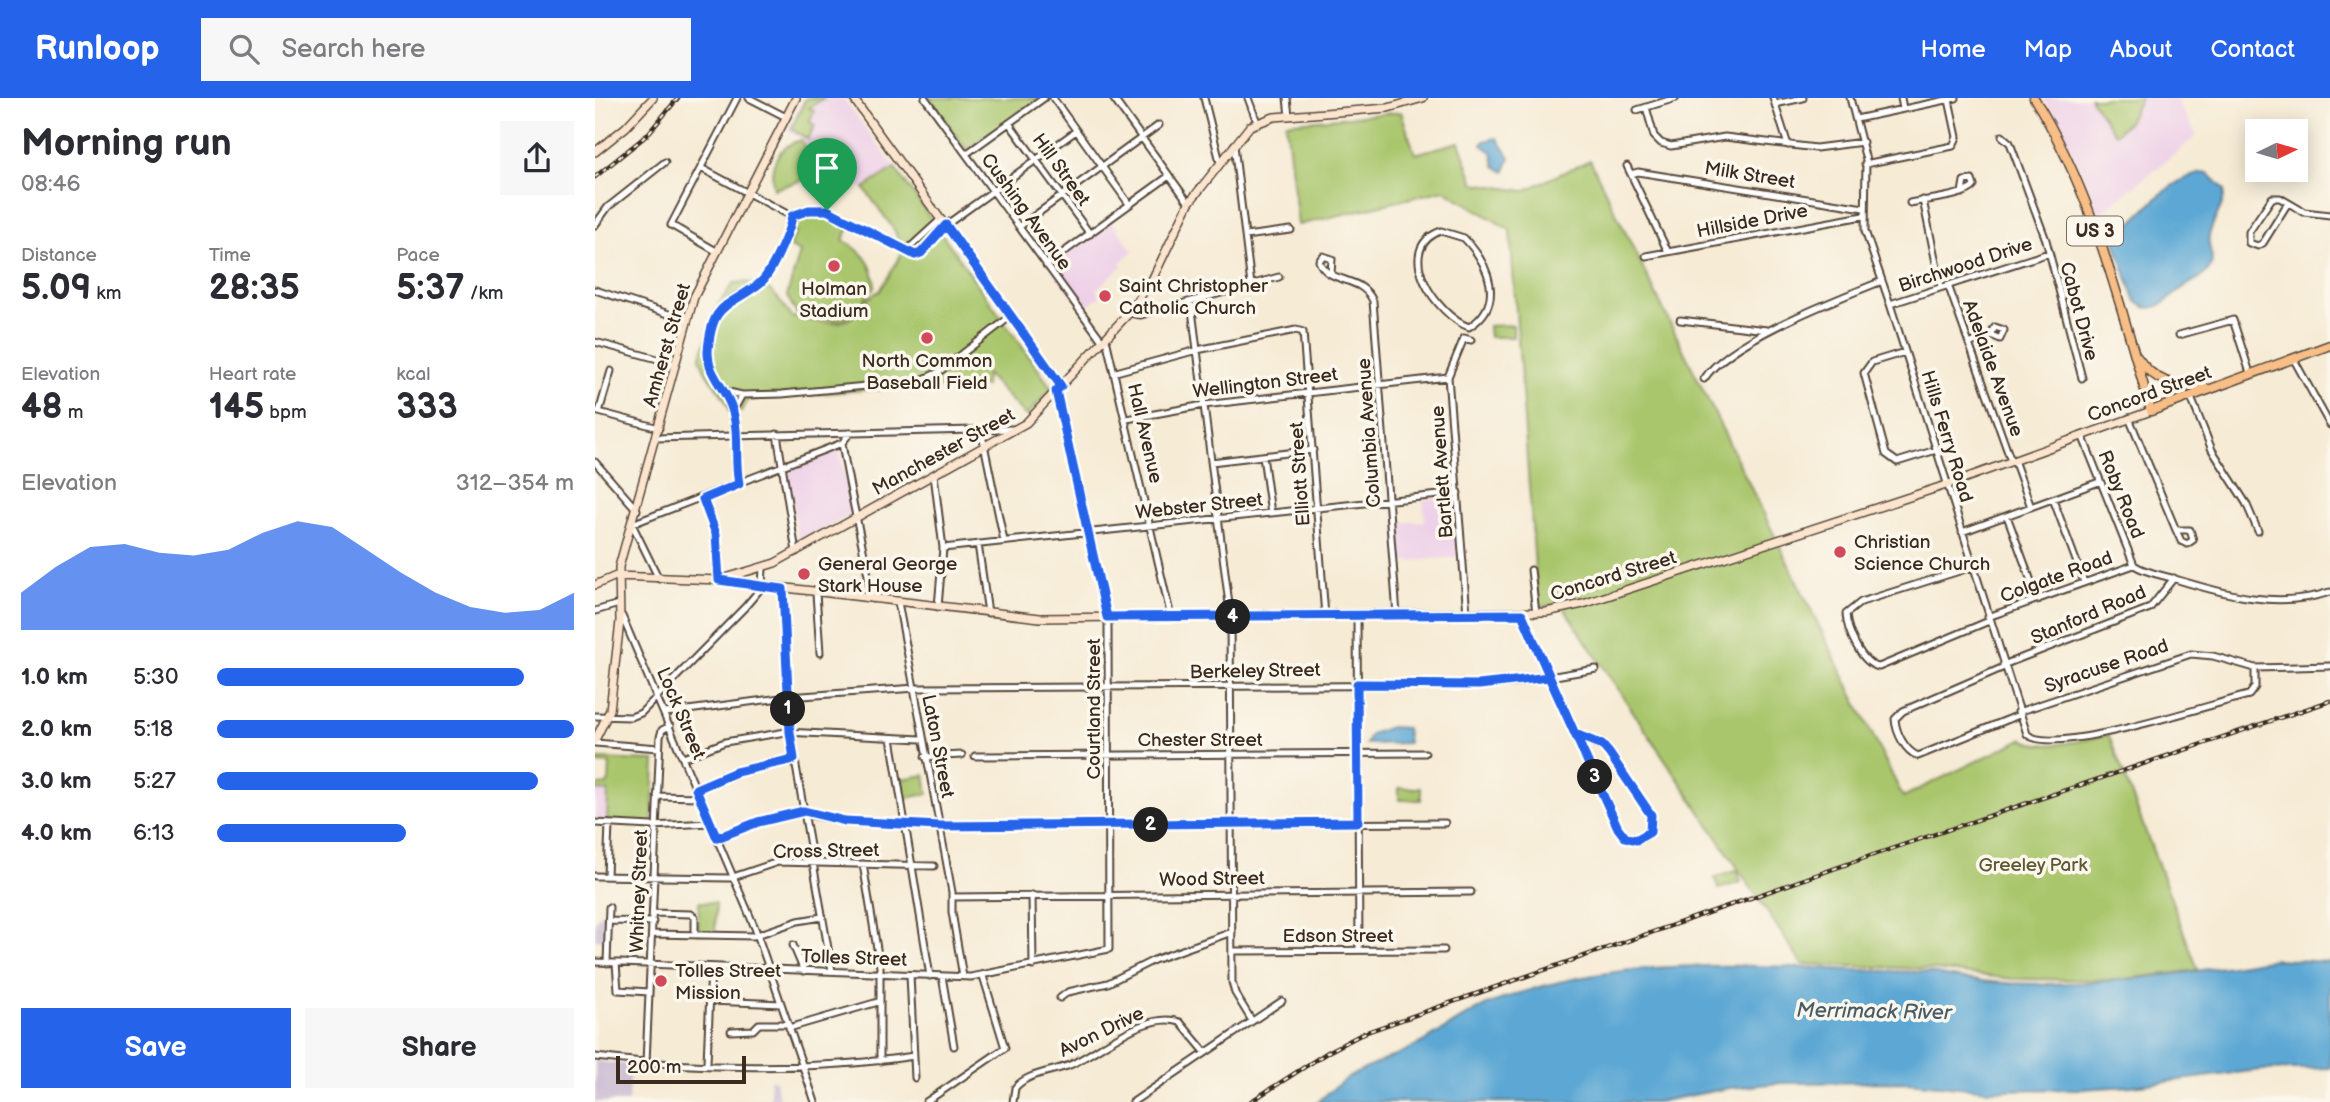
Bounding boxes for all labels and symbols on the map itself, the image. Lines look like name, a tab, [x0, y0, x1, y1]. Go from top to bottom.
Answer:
north arrow	[2245, 119, 2308, 182]
street label: Hill Street	[1027, 129, 1095, 211]
pin	[797, 138, 857, 210]
street label: Cushing Avenue	[976, 149, 1076, 275]
street label: Milk Street	[1703, 157, 1797, 194]
street label: Hillside Drive	[1695, 199, 1810, 244]
road number: US 3	[2067, 216, 2123, 246]
street label: Birchwood Drive	[1896, 233, 2035, 298]
marker: Holman Stadium	[826, 258, 842, 274]
street label: Cabot Drive	[2054, 260, 2103, 363]
place label: Saint Christopher Catholic Church	[1119, 275, 1269, 320]
place label: Holman Stadium	[799, 278, 869, 323]
street label: Amherst Street	[639, 281, 696, 410]
marker: Saint Christopher Catholic Church	[1097, 288, 1113, 304]
street label: Adelaide Avenue	[1957, 297, 2028, 440]
marker: North Common Baseball Field	[919, 330, 935, 346]
place label: North Common Baseball Field	[862, 350, 992, 395]
street label: Columbia Avenue	[1353, 357, 1386, 508]
street label: Concord Street	[2084, 361, 2215, 427]
street label: Wellington Street	[1191, 363, 1339, 404]
street label: Hills Ferry Road	[1916, 368, 1978, 505]
street label: Hall Avenue	[1122, 381, 1167, 486]
street label: Manchester Street	[868, 404, 1019, 501]
street label: Bartlett Avenue	[1426, 405, 1459, 539]
street label: Elliott Street	[1285, 421, 1316, 527]
street label: Roby Road	[2092, 447, 2149, 542]
street label: Webster Street	[1134, 488, 1264, 525]
place label: Christian Science Church	[1854, 531, 1990, 576]
marker: Christian Science Church	[1832, 544, 1848, 560]
street label: Concord Street	[1548, 546, 1679, 606]
street label: Colgate Road	[1997, 546, 2116, 608]
place label: General George Stark House	[818, 553, 957, 598]
marker: General George Stark House	[796, 566, 812, 582]
street label: Stanford Road	[2028, 581, 2150, 650]
pin: 4	[1215, 600, 1251, 634]
street label: Syracuse Road	[2041, 634, 2172, 698]
street label: Courtland Street	[1083, 638, 1106, 779]
street label: Berkeley Street	[1189, 659, 1321, 684]
street label: Lock Street	[651, 664, 710, 763]
pin: 1	[771, 692, 805, 726]
street label: Laton Street	[916, 693, 959, 800]
street label: Chester Street	[1137, 729, 1263, 752]
pin: 3	[1577, 760, 1613, 794]
pin: 2	[1133, 808, 1169, 842]
street label: Whitney Street	[626, 829, 653, 953]
street label: Cross Street	[773, 839, 880, 864]
park label: Greeley Park	[1978, 854, 2088, 877]
street label: Wood Street	[1159, 867, 1265, 892]
street label: Edson Street	[1282, 925, 1394, 948]
street label: Tolles Street	[801, 945, 908, 972]
place label: Tolles Street Mission	[675, 960, 781, 1005]
marker: Tolles Street Mission	[653, 973, 669, 989]
water label: Merrimack River	[1796, 998, 1953, 1025]
street label: Avon Drive	[1056, 1002, 1148, 1063]
scale bar	[616, 1053, 745, 1085]

